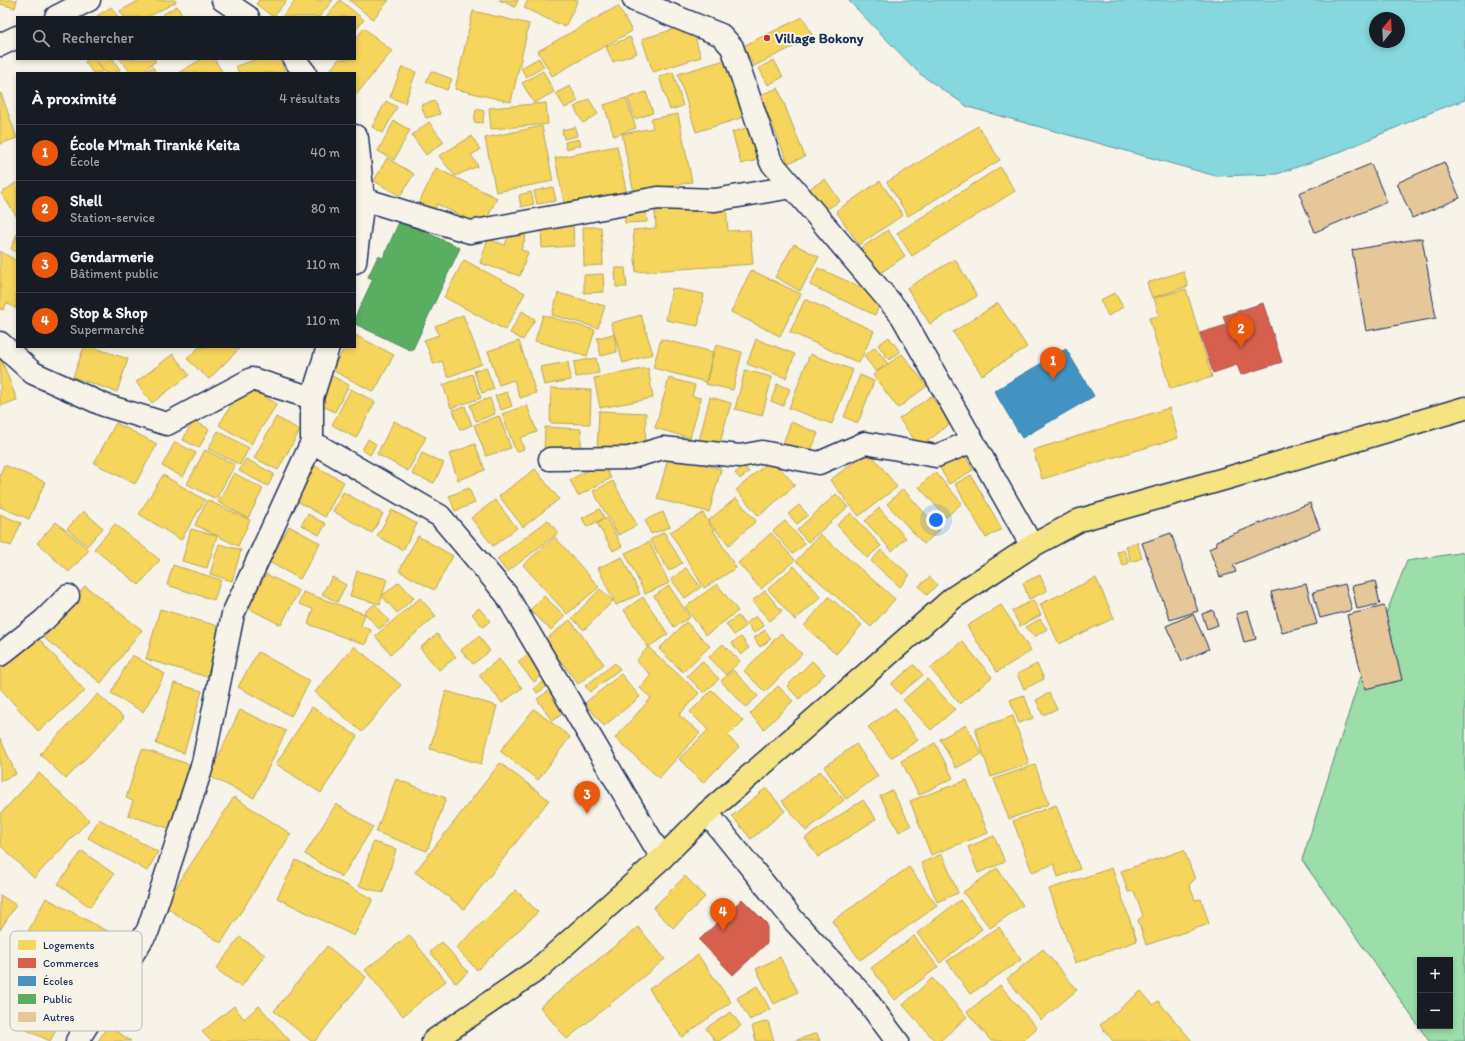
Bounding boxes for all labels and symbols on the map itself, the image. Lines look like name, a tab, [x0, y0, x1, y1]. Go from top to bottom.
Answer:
north arrow	[1369, 12, 1405, 48]
place label: Village Bokony	[775, 30, 864, 47]
marker: Village Bokony	[762, 33, 772, 43]
pin: 2	[1228, 315, 1254, 348]
pin: 1	[1040, 347, 1066, 380]
your location	[926, 510, 946, 530]
pin: 3	[574, 781, 600, 814]
pin: 4	[710, 898, 736, 931]
legend	[10, 931, 142, 1031]
text: Logements	[43, 939, 95, 952]
text: Commerces	[43, 957, 99, 970]
text: Écoles	[43, 975, 73, 988]
text: Public	[43, 993, 72, 1006]
text: Autres	[43, 1011, 75, 1024]

